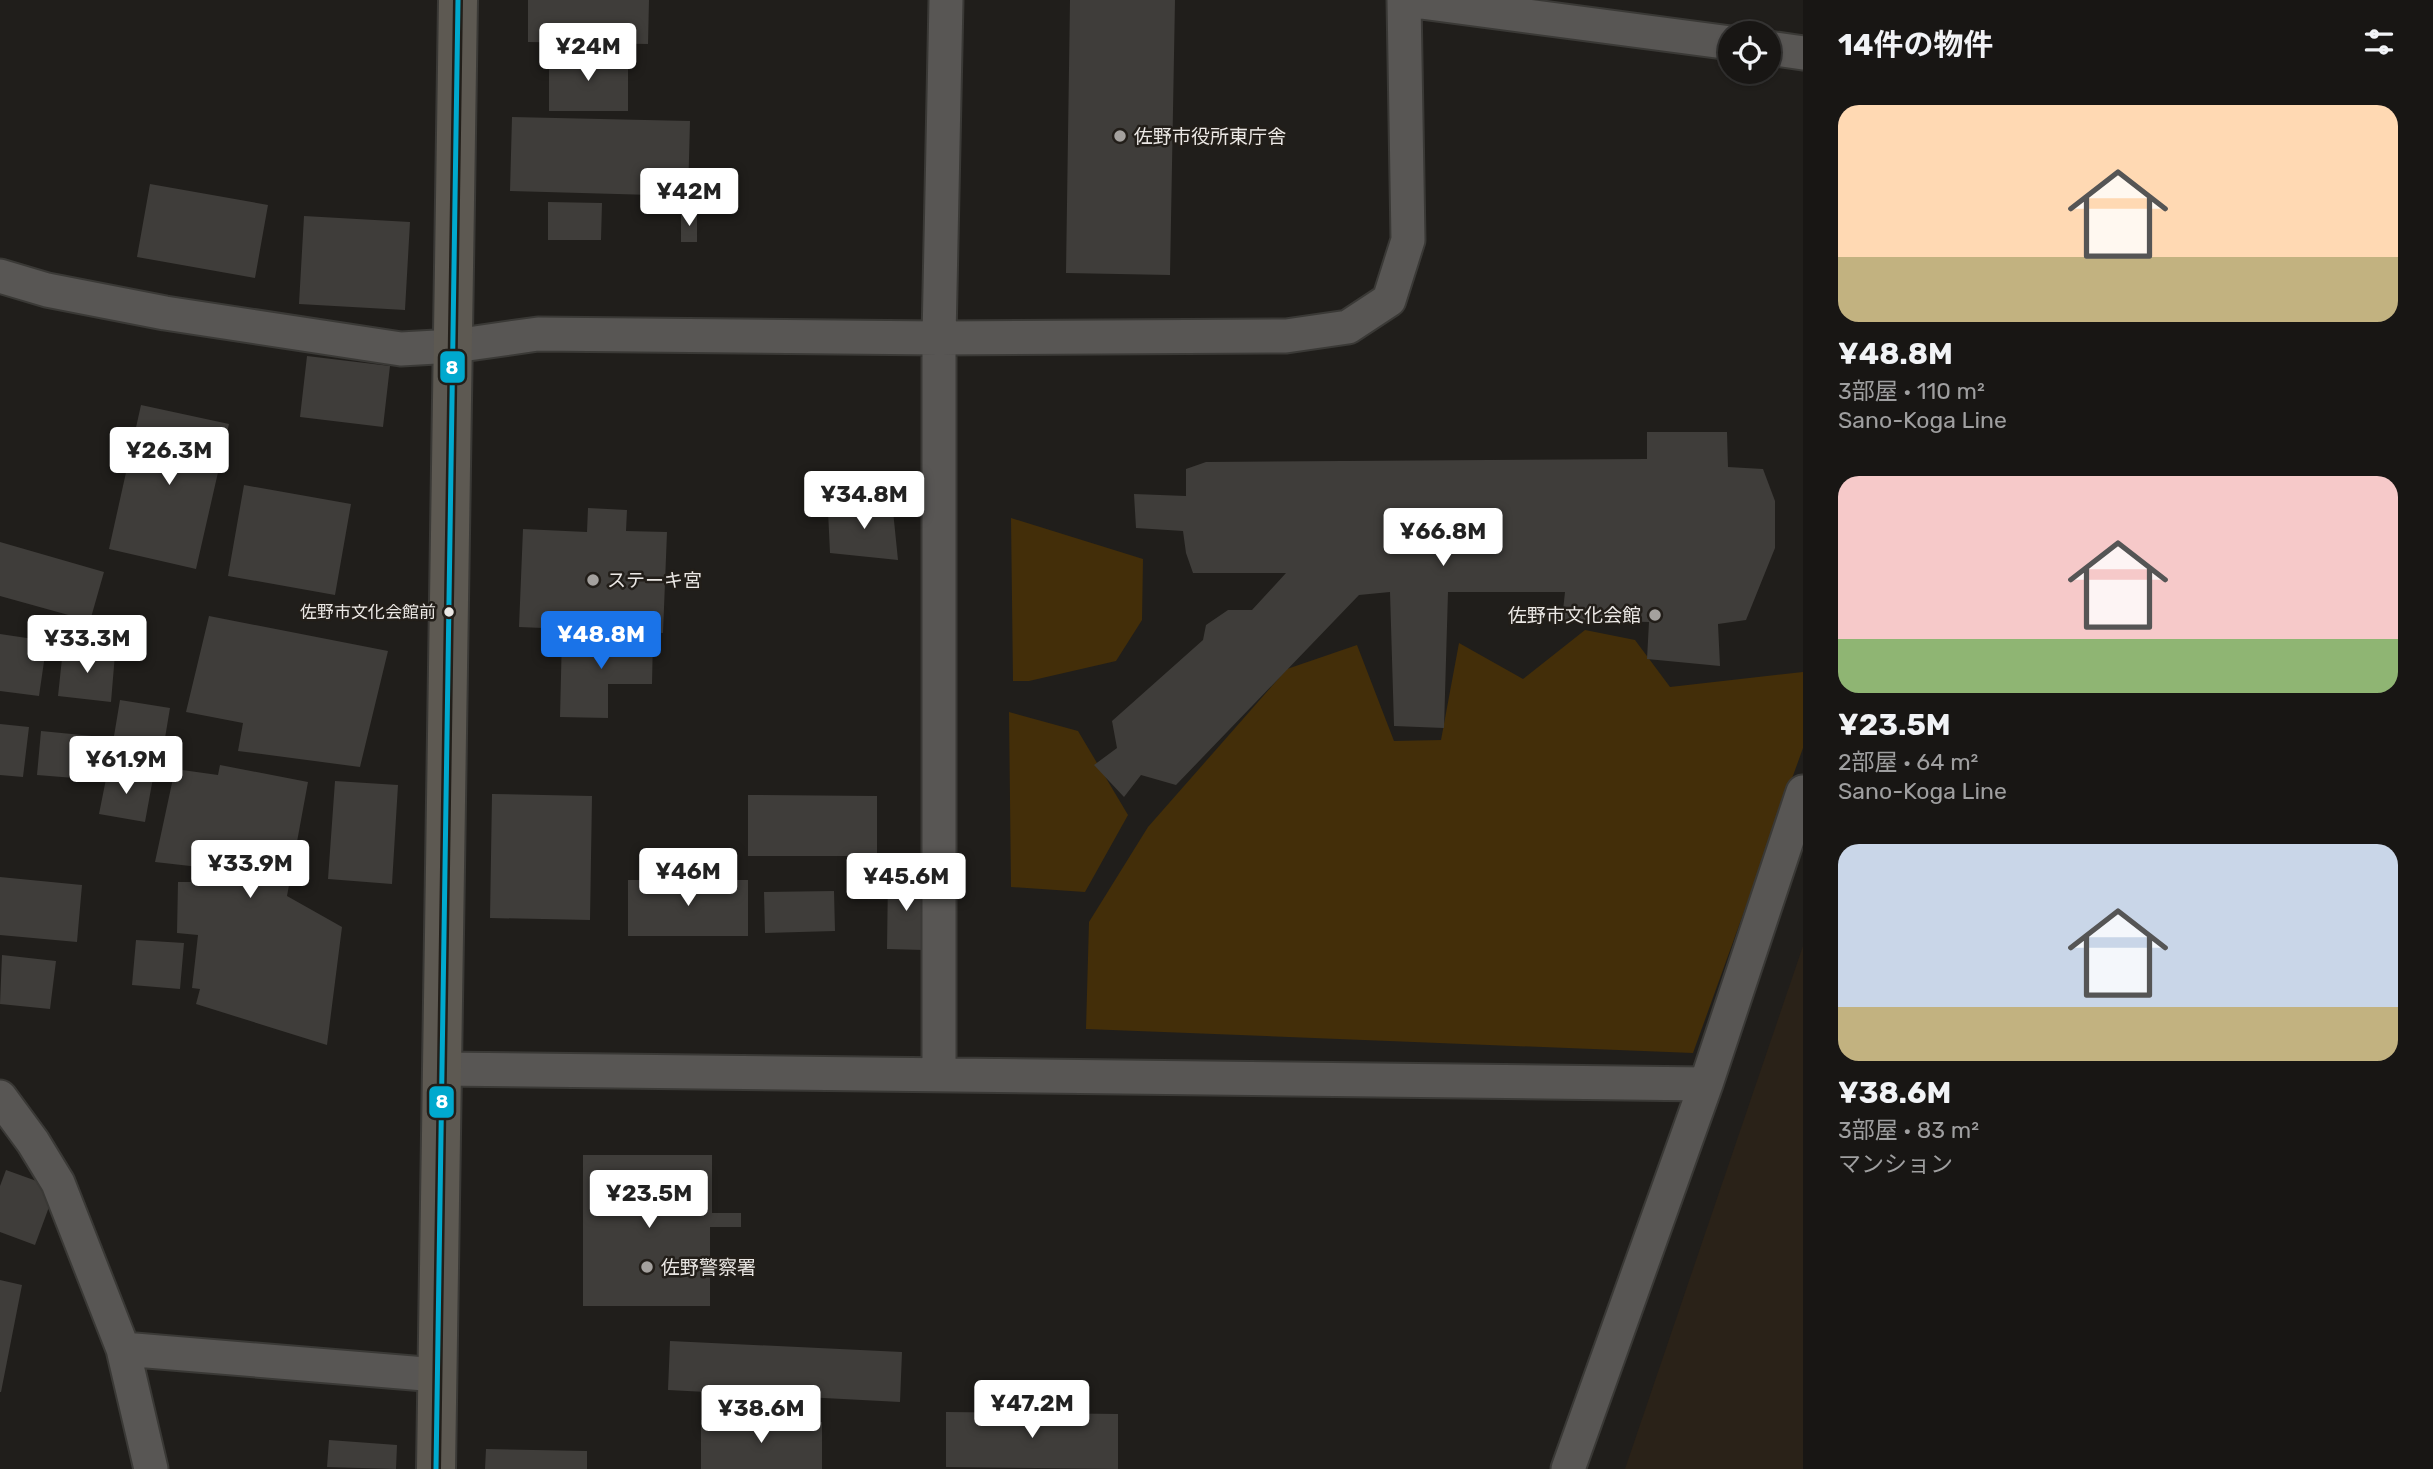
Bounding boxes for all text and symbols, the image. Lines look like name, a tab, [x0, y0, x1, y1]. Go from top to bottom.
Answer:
map controls	[1718, 21, 1781, 84]
button: locate	[1718, 21, 1781, 84]
icon: filters	[2360, 23, 2398, 61]
pin: ¥24M	[547, 24, 629, 83]
text: 14件の物件	[1838, 27, 1993, 63]
text: ¥24M	[555, 32, 621, 60]
place label: 佐野市役所東庁舎	[1134, 125, 1286, 148]
marker: 佐野市役所東庁舎	[1112, 128, 1128, 144]
icon: home	[2055, 151, 2181, 277]
pin: ¥42M	[648, 168, 730, 228]
text: ¥42M	[656, 177, 722, 205]
text: ¥48.8M	[1838, 336, 1953, 372]
line badge: 8	[439, 350, 466, 384]
text: 8	[446, 356, 459, 379]
text: 3部屋 · 110 m²	[1838, 377, 1985, 405]
text: Sano-Koga Line	[1838, 406, 2007, 434]
pin: ¥26.3M	[112, 428, 226, 487]
text: ¥26.3M	[126, 436, 212, 464]
pin: ¥34.8M	[807, 472, 921, 531]
text: ¥34.8M	[820, 480, 908, 508]
pin: ¥66.8M	[1386, 508, 1500, 568]
text: ¥66.8M	[1400, 517, 1486, 545]
icon: home	[2055, 522, 2181, 648]
place label: ステーキ宮	[607, 569, 702, 592]
marker: ステーキ宮	[585, 572, 601, 588]
place label: 佐野市文化会館前	[300, 602, 436, 622]
place label: 佐野市文化会館	[1508, 604, 1641, 627]
marker: 佐野市文化会館前	[442, 605, 456, 619]
marker: 佐野市文化会館	[1647, 607, 1663, 623]
pin: ¥48.8M	[544, 612, 658, 671]
pin: ¥33.3M	[30, 616, 144, 675]
text: ¥48.8M	[557, 620, 645, 648]
text: ¥33.3M	[44, 624, 130, 652]
text: ¥23.5M	[1838, 707, 1951, 743]
pin: ¥61.9M	[69, 736, 183, 796]
text: ¥61.9M	[85, 745, 167, 773]
text: 2部屋 · 64 m²	[1838, 748, 1978, 776]
text: Sano-Koga Line	[1838, 777, 2007, 805]
pin: ¥33.9M	[193, 841, 307, 900]
pin: ¥46M	[647, 848, 729, 908]
text: ¥33.9M	[207, 849, 293, 877]
pin: ¥45.6M	[849, 853, 963, 913]
text: ¥46M	[655, 857, 721, 885]
text: ¥45.6M	[863, 862, 949, 890]
icon: home	[2055, 890, 2181, 1016]
text: ¥38.6M	[1838, 1075, 1951, 1111]
line badge: 8	[428, 1085, 455, 1119]
text: 8	[436, 1090, 449, 1113]
text: 3部屋 · 83 m²	[1838, 1116, 1979, 1144]
text: マンション	[1838, 1150, 1953, 1178]
pin: ¥23.5M	[592, 1170, 706, 1230]
text: ¥23.5M	[606, 1179, 692, 1207]
place label: 佐野警察署	[661, 1256, 756, 1279]
marker: 佐野警察署	[639, 1259, 655, 1275]
pin: ¥47.2M	[975, 1380, 1089, 1440]
pin: ¥38.6M	[704, 1386, 818, 1445]
text: ¥47.2M	[990, 1389, 1074, 1417]
text: ¥38.6M	[718, 1394, 804, 1422]

